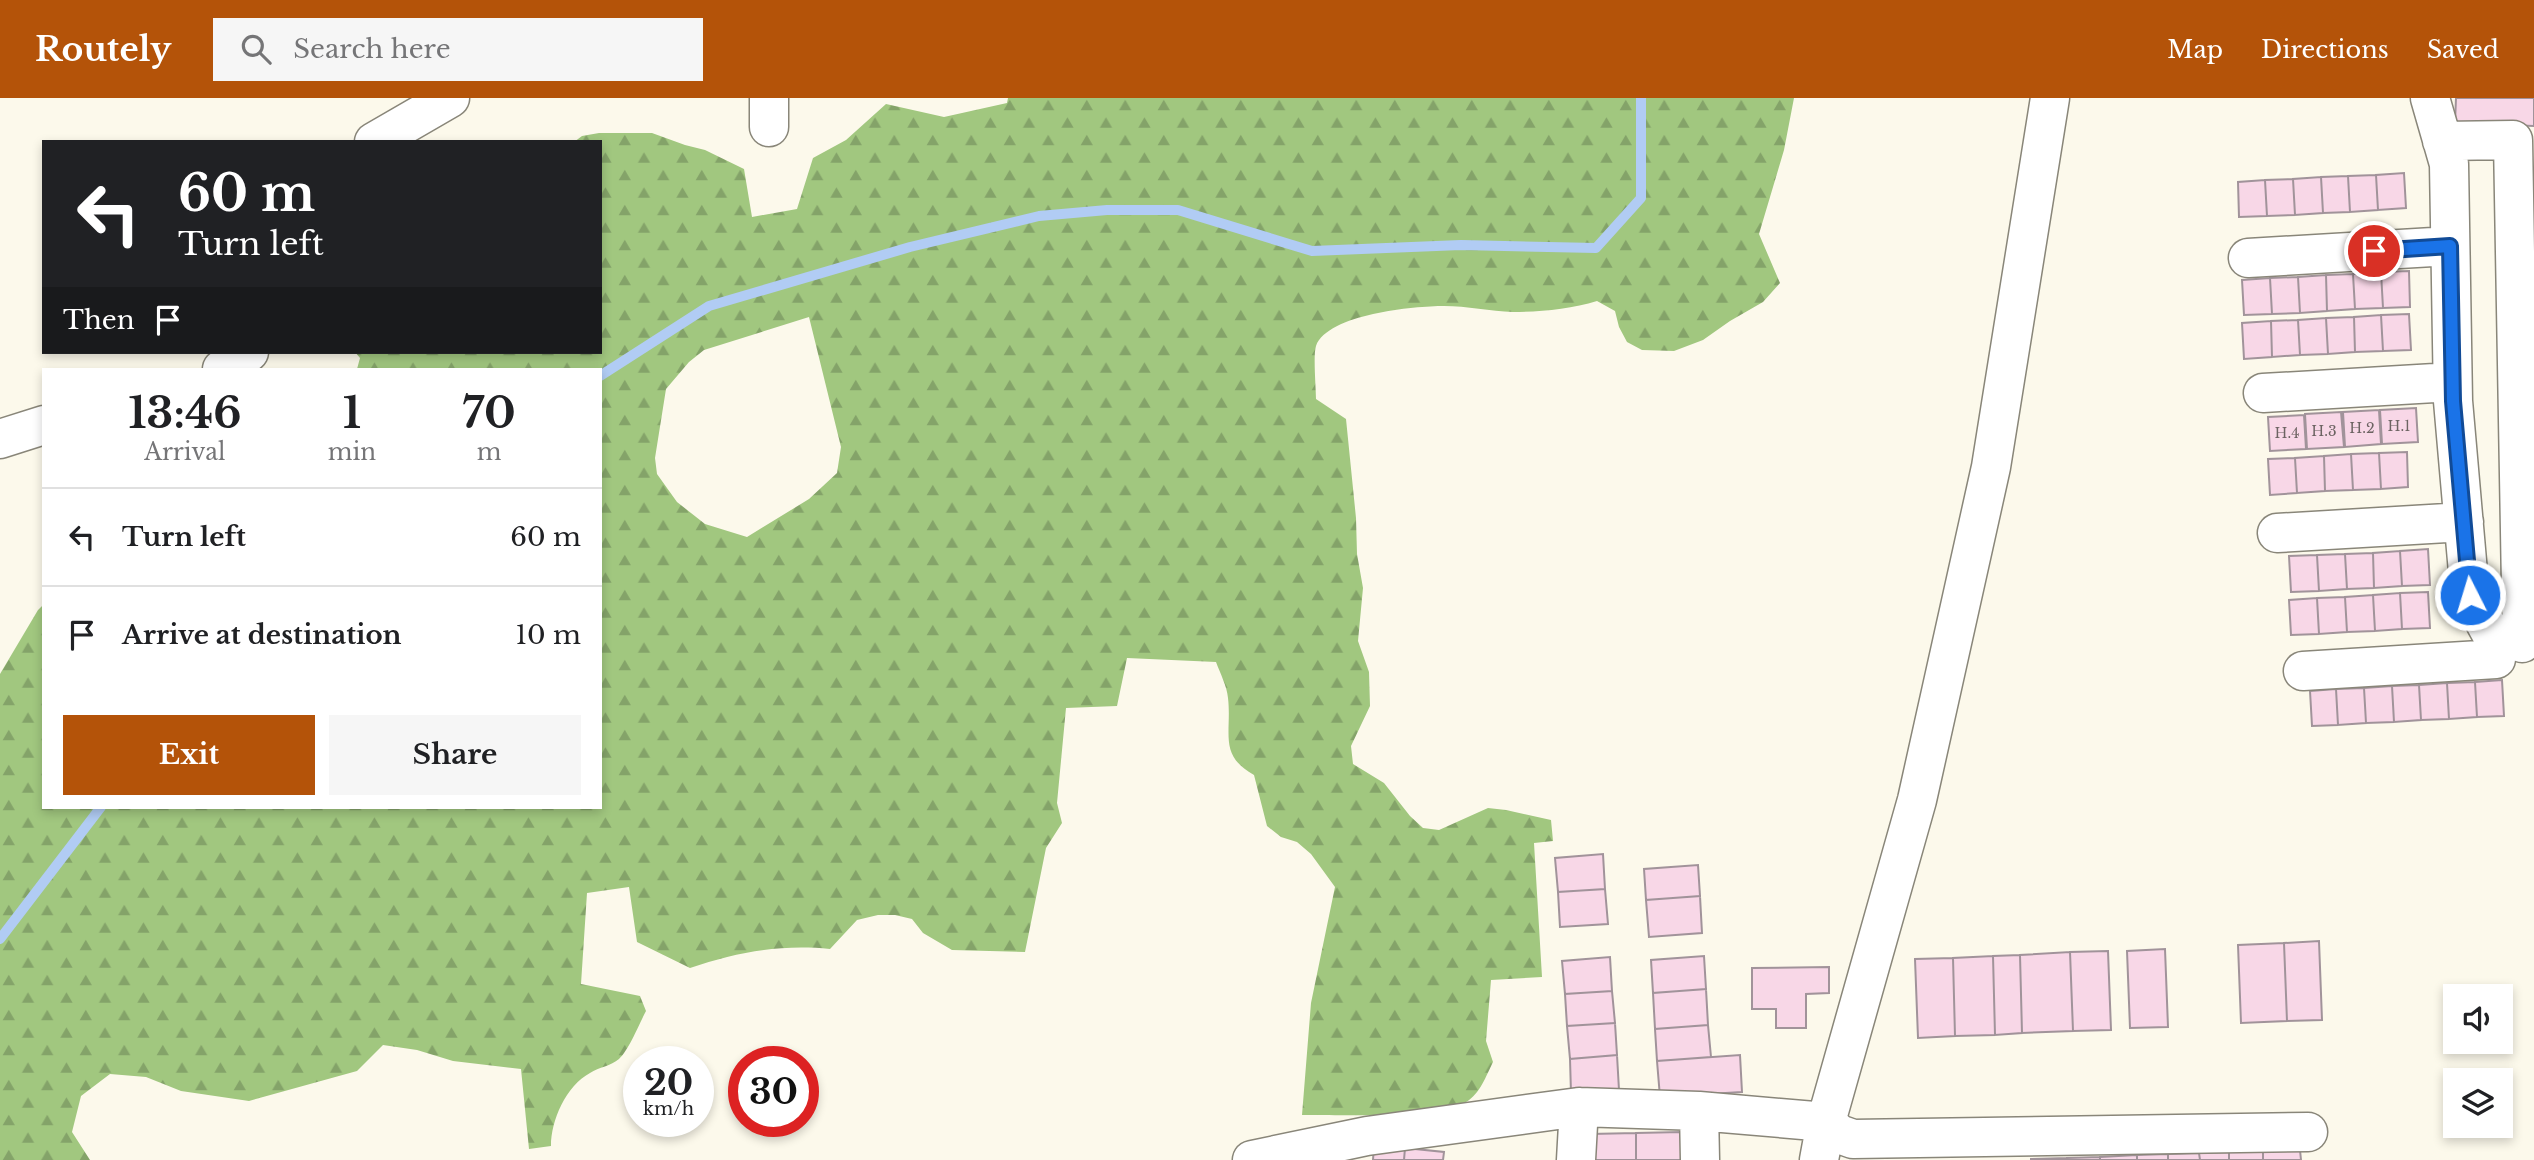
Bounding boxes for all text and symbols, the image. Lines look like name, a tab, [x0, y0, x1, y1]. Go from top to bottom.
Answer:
search box	[213, 18, 703, 81]
text: Routely	[35, 29, 171, 70]
icon: search	[237, 30, 275, 68]
text: Search here	[293, 33, 451, 65]
text: Map	[2167, 35, 2223, 64]
text: Directions	[2261, 35, 2389, 64]
text: Saved	[2427, 35, 2499, 64]
text: 60 m	[178, 163, 315, 224]
icon: left	[63, 168, 154, 259]
pin	[2344, 221, 2404, 281]
text: Turn left	[178, 224, 324, 264]
icon: arrive	[2355, 232, 2393, 270]
icon: arrive	[149, 301, 187, 339]
text: Then	[63, 304, 135, 336]
text: 13:46	[128, 387, 241, 439]
text: 1	[343, 387, 361, 439]
text: 70	[462, 387, 516, 439]
house number: H.1	[2388, 417, 2410, 435]
house number: H.2	[2349, 419, 2375, 437]
house number: H.3	[2311, 422, 2337, 440]
house number: H.4	[2275, 424, 2299, 442]
text: Arrival	[144, 438, 226, 466]
text: min	[328, 438, 376, 466]
text: m	[477, 438, 501, 466]
icon: left	[63, 518, 101, 556]
text: Turn left	[122, 521, 246, 553]
text: 60 m	[510, 521, 581, 553]
position arrow	[2433, 558, 2507, 632]
icon: arrive	[63, 616, 101, 654]
text: Arrive at destination	[122, 619, 402, 651]
text: 10 m	[515, 619, 581, 651]
button: Exit	[63, 715, 315, 795]
button: Share	[329, 715, 581, 795]
map controls	[2443, 984, 2513, 1138]
button: sound	[2443, 984, 2513, 1054]
speed limit sign: 30	[728, 1046, 819, 1137]
text: 20	[644, 1061, 693, 1104]
button: layers	[2443, 1068, 2513, 1138]
text: km/h	[643, 1098, 694, 1120]

